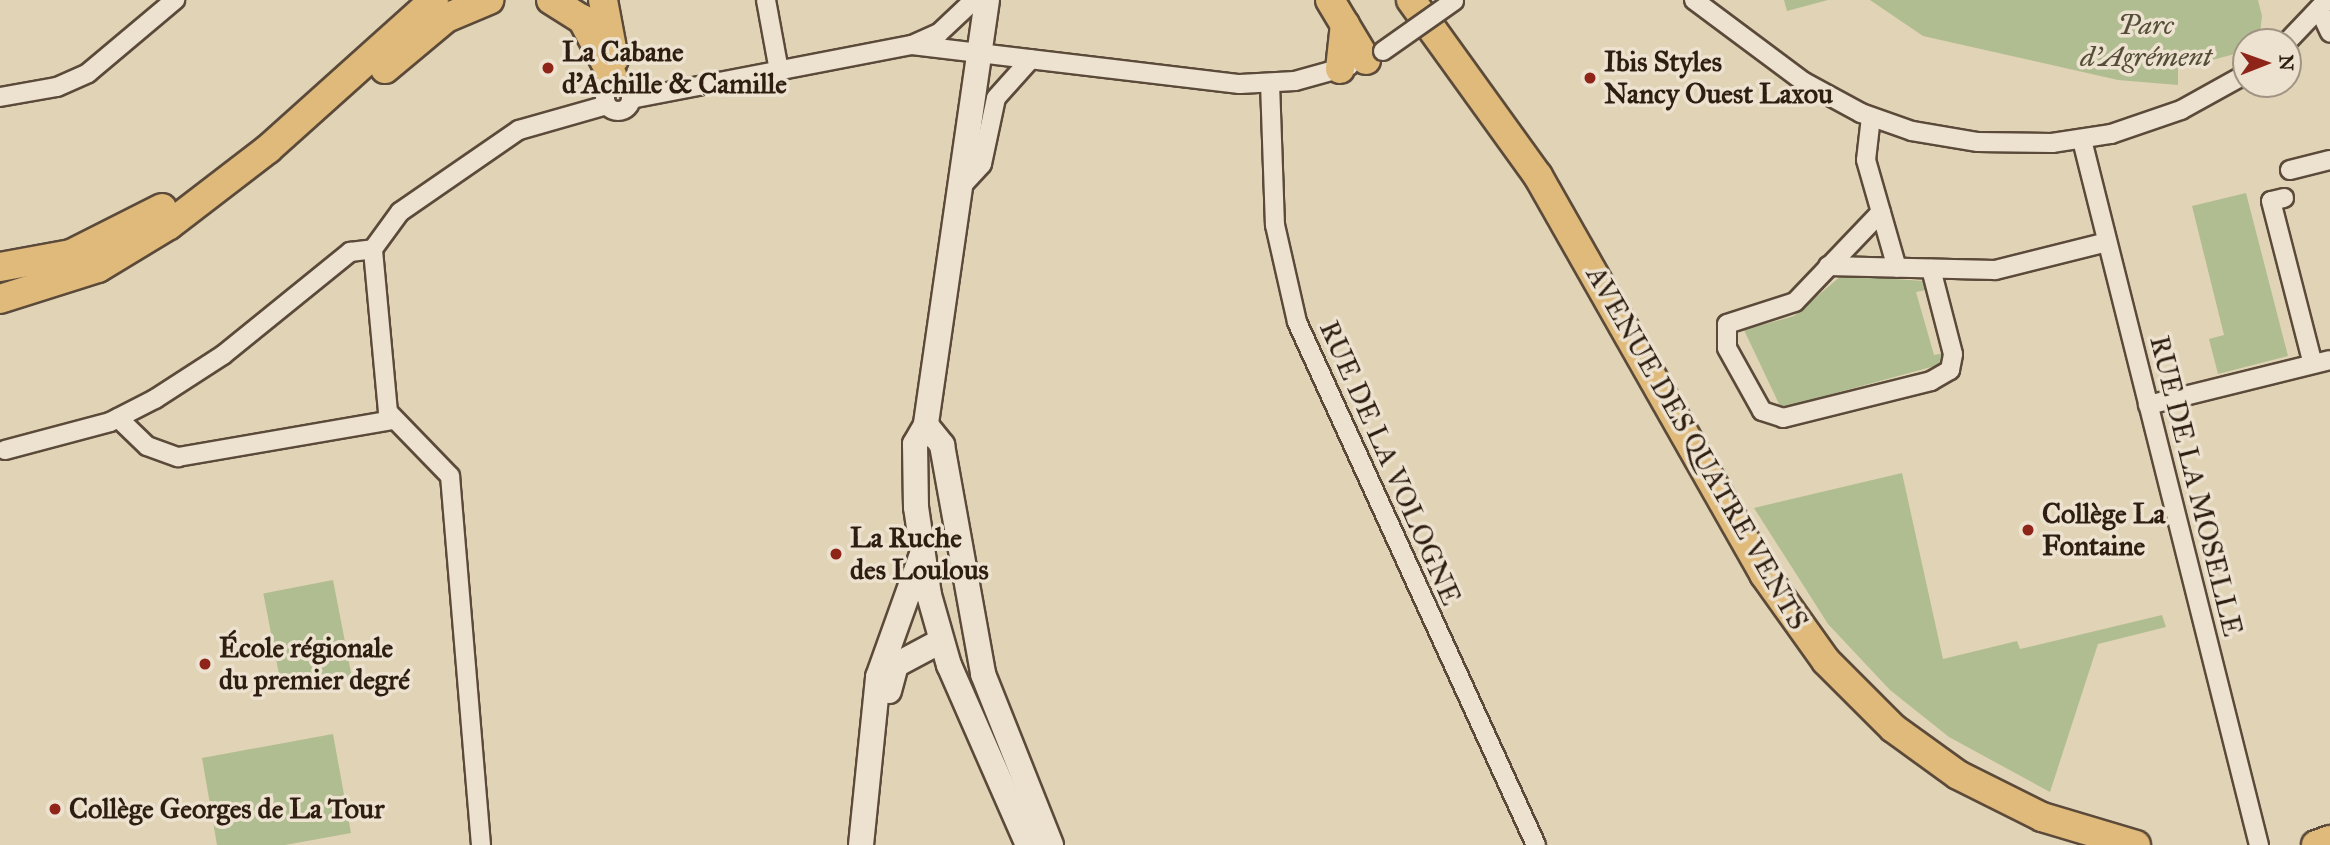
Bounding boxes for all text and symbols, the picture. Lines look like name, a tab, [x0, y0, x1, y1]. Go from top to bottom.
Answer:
park label: Parc d'Agrément	[2080, 8, 2212, 74]
north arrow	[2232, 28, 2302, 98]
place label: La Cabane d’Achille & Camille	[562, 35, 787, 101]
place label: Ibis Styles Nancy Ouest Laxou	[1604, 45, 1833, 111]
text: N	[2275, 54, 2298, 71]
marker: La Cabane d’Achille & Camille	[540, 60, 556, 76]
marker: Ibis Styles Nancy Ouest Laxou	[1582, 70, 1598, 86]
street label: AVENUE DES QUATRE VENTS	[1579, 260, 1815, 636]
street label: RUE DE LA VOLOGNE	[1312, 316, 1468, 610]
street label: RUE DE LA MOSELLE	[2142, 332, 2250, 640]
place label: Collège La Fontaine	[2042, 497, 2165, 563]
place label: La Ruche des Loulous	[850, 521, 989, 587]
marker: Collège La Fontaine	[2020, 522, 2036, 538]
marker: La Ruche des Loulous	[828, 546, 844, 562]
place label: École régionale du premier degré	[219, 631, 410, 697]
marker: École régionale du premier degré	[197, 656, 213, 672]
place label: Collège Georges de La Tour	[69, 792, 384, 826]
marker: Collège Georges de La Tour	[47, 801, 63, 817]

